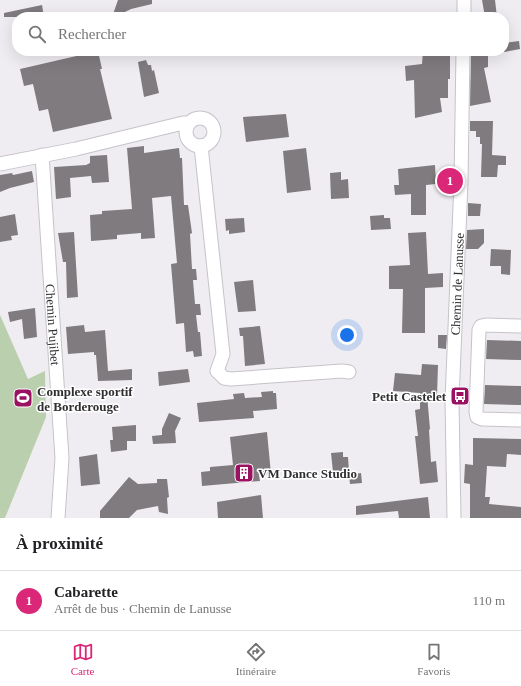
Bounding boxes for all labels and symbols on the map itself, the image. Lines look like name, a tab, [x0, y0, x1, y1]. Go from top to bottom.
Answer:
pin: 1	[437, 166, 463, 196]
street label: Chemin de Lanusse	[447, 232, 466, 336]
street label: Chemin Pujibet	[43, 284, 63, 366]
your location	[337, 325, 357, 345]
place label: Complexe sportif de Borderouge	[37, 384, 133, 414]
bus stop icon: Petit Castelet	[449, 385, 471, 407]
sports icon: Complexe sportif de Borderouge	[12, 387, 34, 409]
place label: Petit Castelet	[372, 389, 447, 404]
building icon: VM Dance Studio	[233, 462, 255, 484]
place label: VM Dance Studio	[258, 466, 357, 481]

